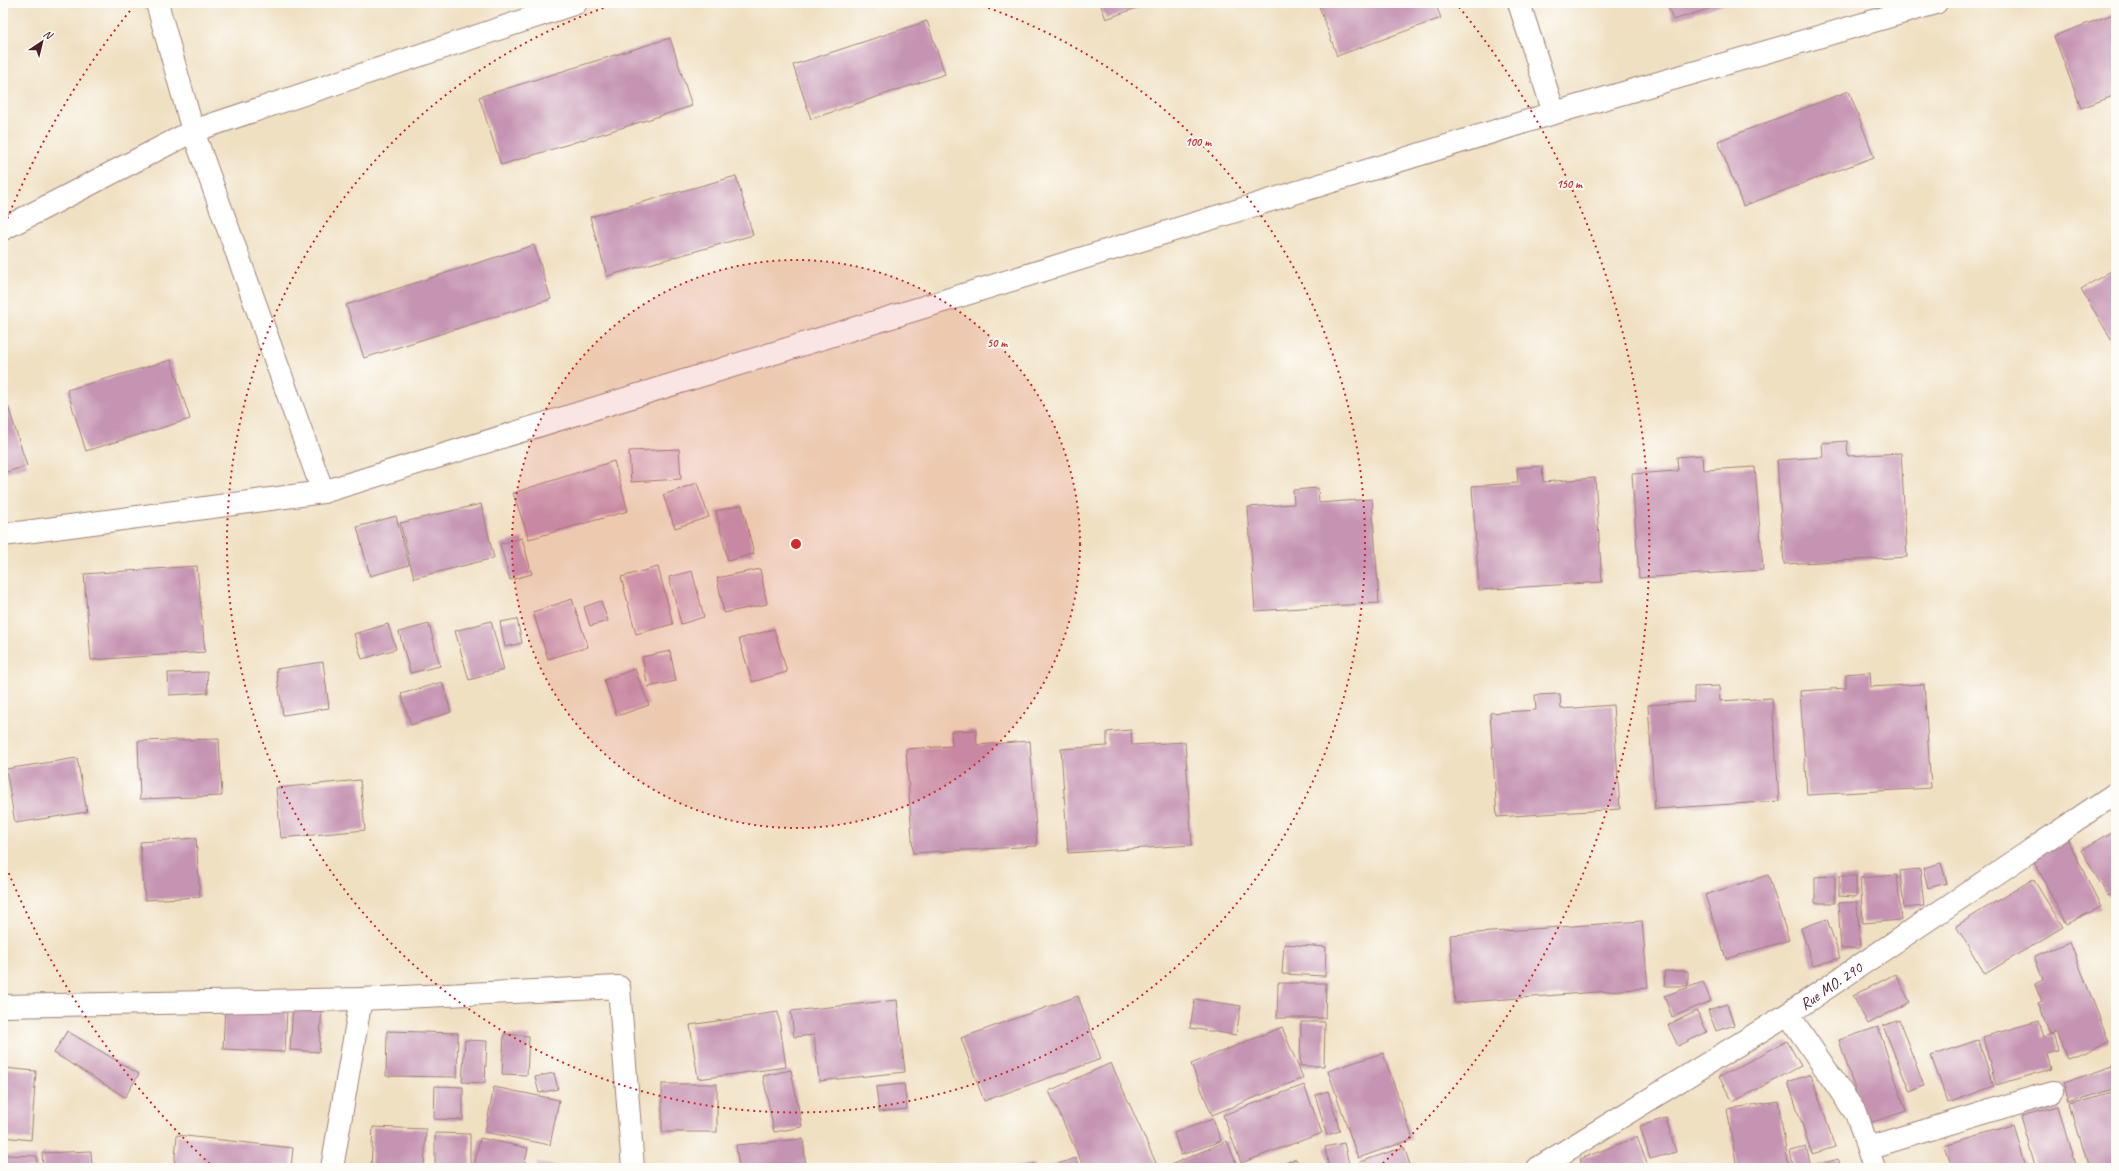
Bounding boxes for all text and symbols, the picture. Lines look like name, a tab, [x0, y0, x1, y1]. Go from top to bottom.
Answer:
north arrow	[22, 22, 62, 62]
text: N	[41, 26, 56, 43]
text: 100 m	[1185, 134, 1212, 150]
text: 150 m	[1556, 176, 1583, 192]
text: 50 m	[987, 335, 1008, 351]
centre of rings	[789, 537, 803, 551]
street label: Rue MO. 290	[1796, 957, 1868, 1014]

